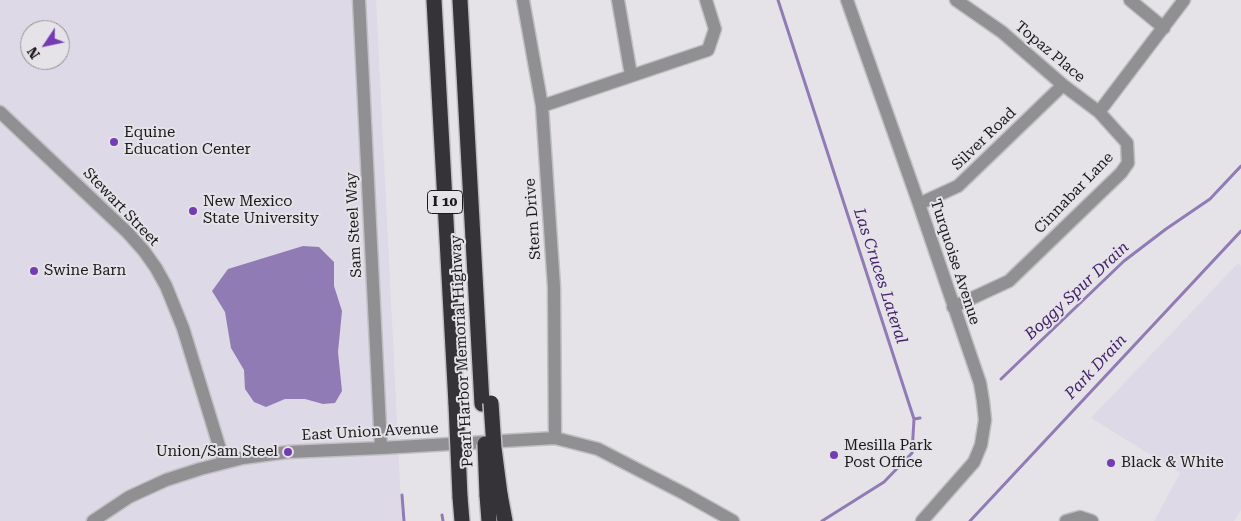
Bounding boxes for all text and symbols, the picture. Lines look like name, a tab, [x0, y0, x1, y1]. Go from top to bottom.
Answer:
street label: Topaz Place	[1011, 18, 1089, 86]
north arrow	[20, 20, 70, 70]
text: N	[24, 44, 43, 62]
street label: Silver Road	[948, 104, 1020, 174]
place label: Equine Education Center	[124, 124, 251, 159]
marker: Equine Education Center	[108, 136, 120, 148]
street label: Cinnabar Lane	[1031, 149, 1117, 237]
street label: Stewart Street	[79, 164, 163, 250]
street label: Sam Steel Way	[342, 172, 366, 278]
street label: Stern Drive	[521, 178, 545, 260]
road number: I 10	[428, 190, 462, 213]
place label: New Mexico State University	[203, 193, 319, 228]
street label: Turquoise Avenue	[926, 197, 984, 327]
marker: New Mexico State University	[187, 205, 199, 217]
water label: Las Cruces Lateral	[849, 206, 911, 346]
street label: Pearl Harbor Memorial Highway	[447, 234, 477, 468]
water label: Boggy Spur Drain	[1021, 238, 1133, 344]
place label: Swine Barn	[44, 262, 126, 280]
marker: Swine Barn	[28, 265, 40, 277]
water label: Park Drain	[1061, 331, 1131, 403]
street label: East Union Avenue	[301, 419, 439, 445]
place label: Mesilla Park Post Office	[844, 437, 933, 472]
place label: Union/Sam Steel	[156, 443, 278, 461]
marker: Union/Sam Steel	[282, 446, 294, 458]
marker: Mesilla Park Post Office	[828, 449, 840, 461]
place label: Black & White	[1121, 454, 1224, 472]
marker: Black & White	[1105, 457, 1117, 469]

